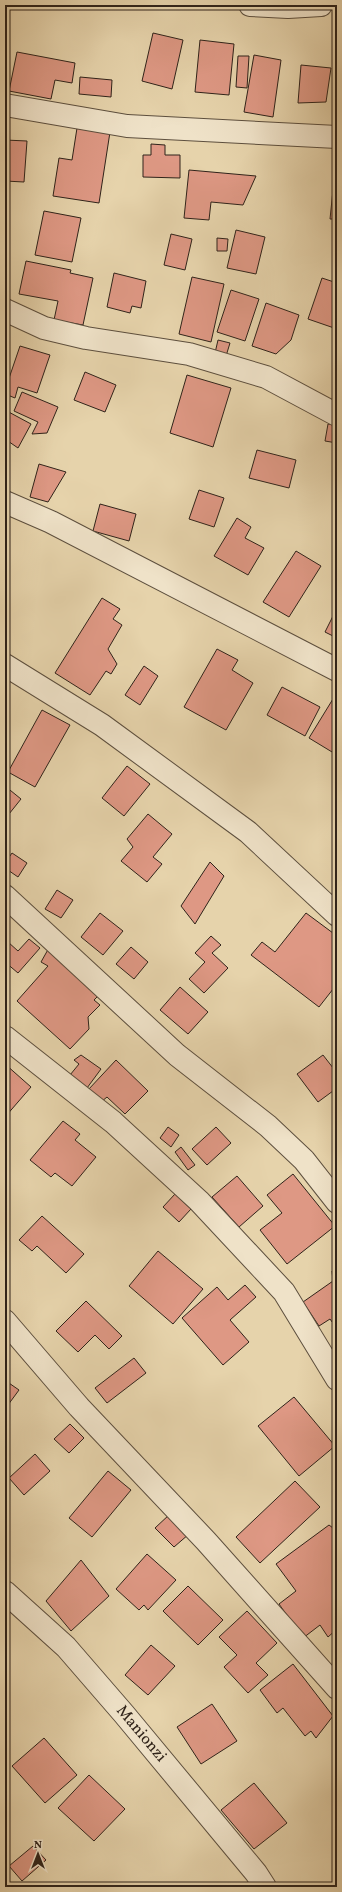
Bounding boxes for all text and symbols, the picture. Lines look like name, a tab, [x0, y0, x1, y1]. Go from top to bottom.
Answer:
street label: Manionzi	[111, 1701, 171, 1767]
north arrow	[18, 1834, 58, 1874]
text: N	[34, 1838, 42, 1853]

